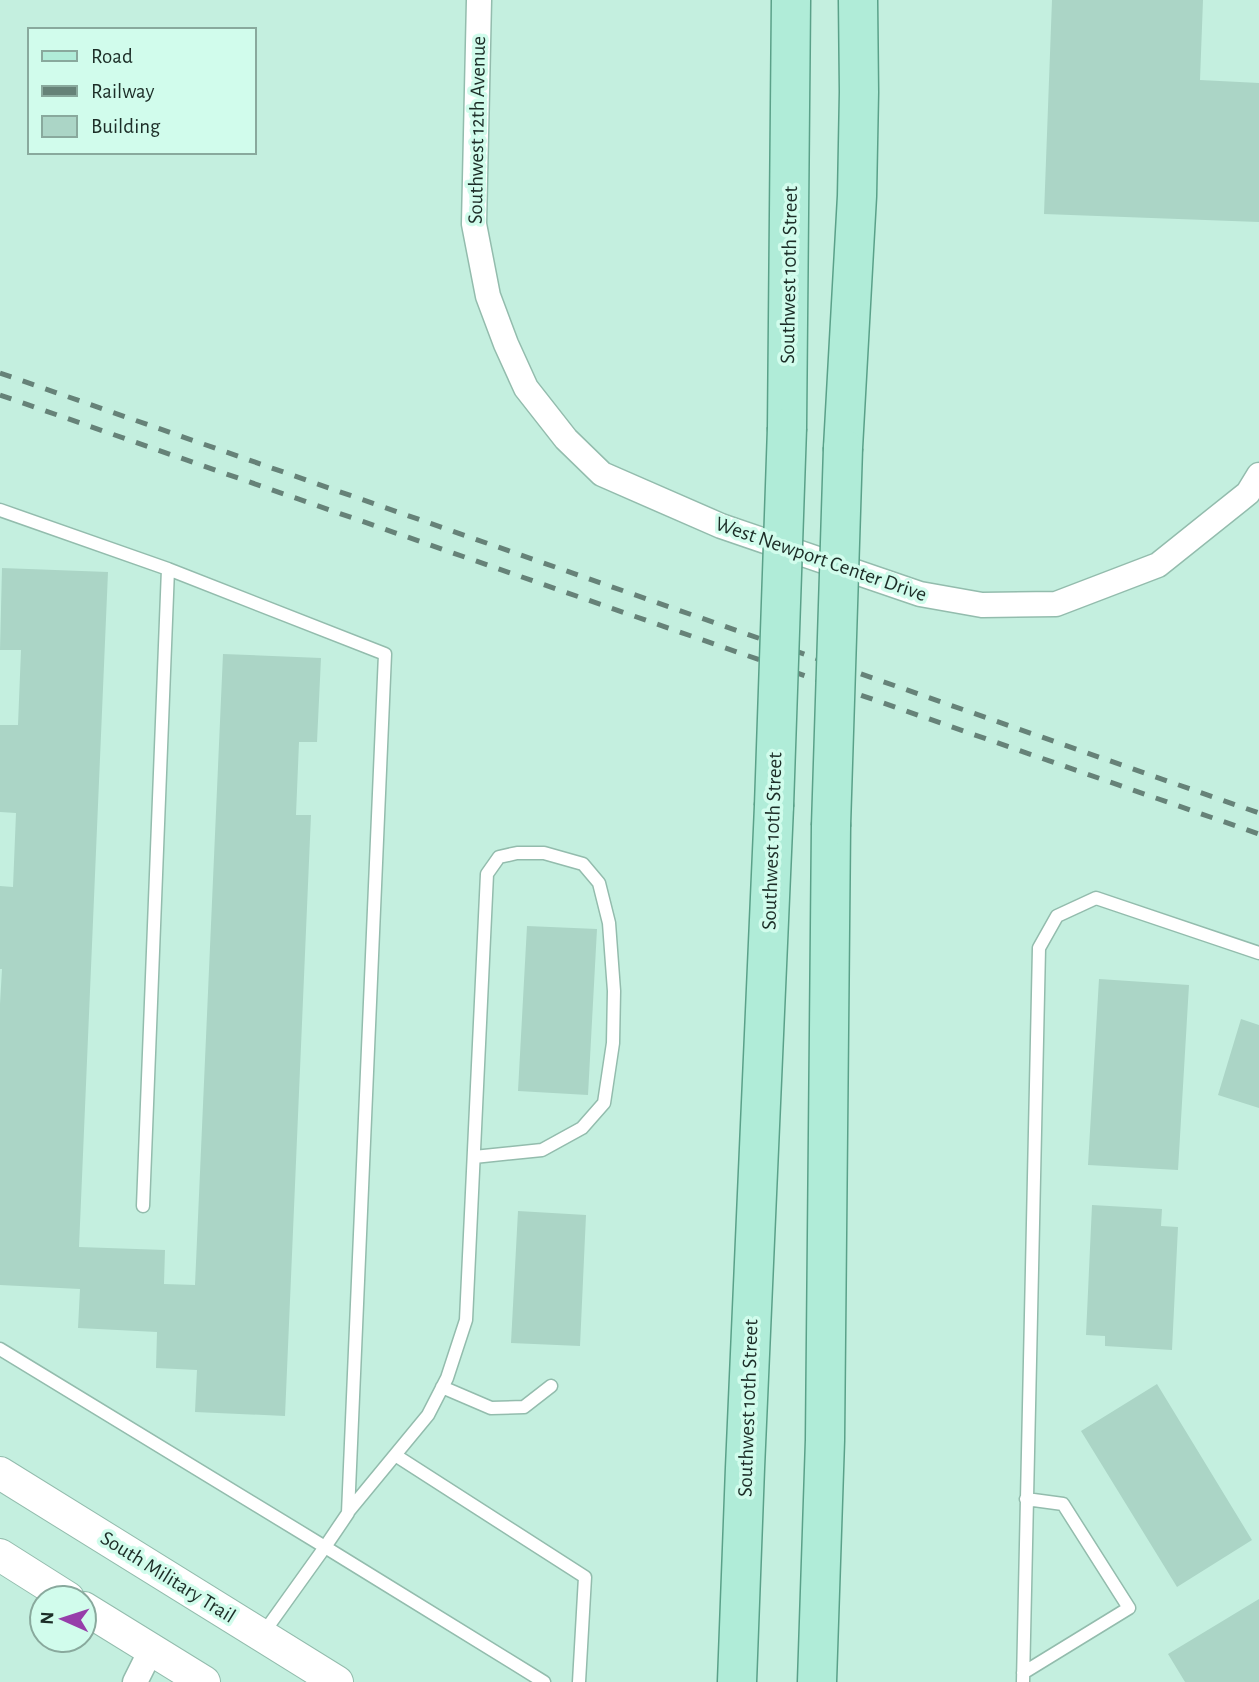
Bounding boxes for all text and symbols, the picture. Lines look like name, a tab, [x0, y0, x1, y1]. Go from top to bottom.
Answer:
legend	[28, 28, 256, 154]
street label: Southwest 12th Avenue	[465, 36, 489, 224]
text: Road	[91, 46, 133, 67]
text: Railway	[91, 81, 154, 102]
text: Building	[91, 116, 161, 137]
street label: Southwest 10th Street	[777, 186, 801, 364]
street label: West Newport Center Drive	[713, 513, 929, 605]
street label: Southwest 10th Street	[758, 751, 786, 930]
street label: Southwest 10th Street	[734, 1318, 762, 1497]
street label: South Military Trail	[97, 1527, 239, 1627]
north arrow	[28, 1584, 98, 1654]
text: N	[38, 1611, 57, 1625]

